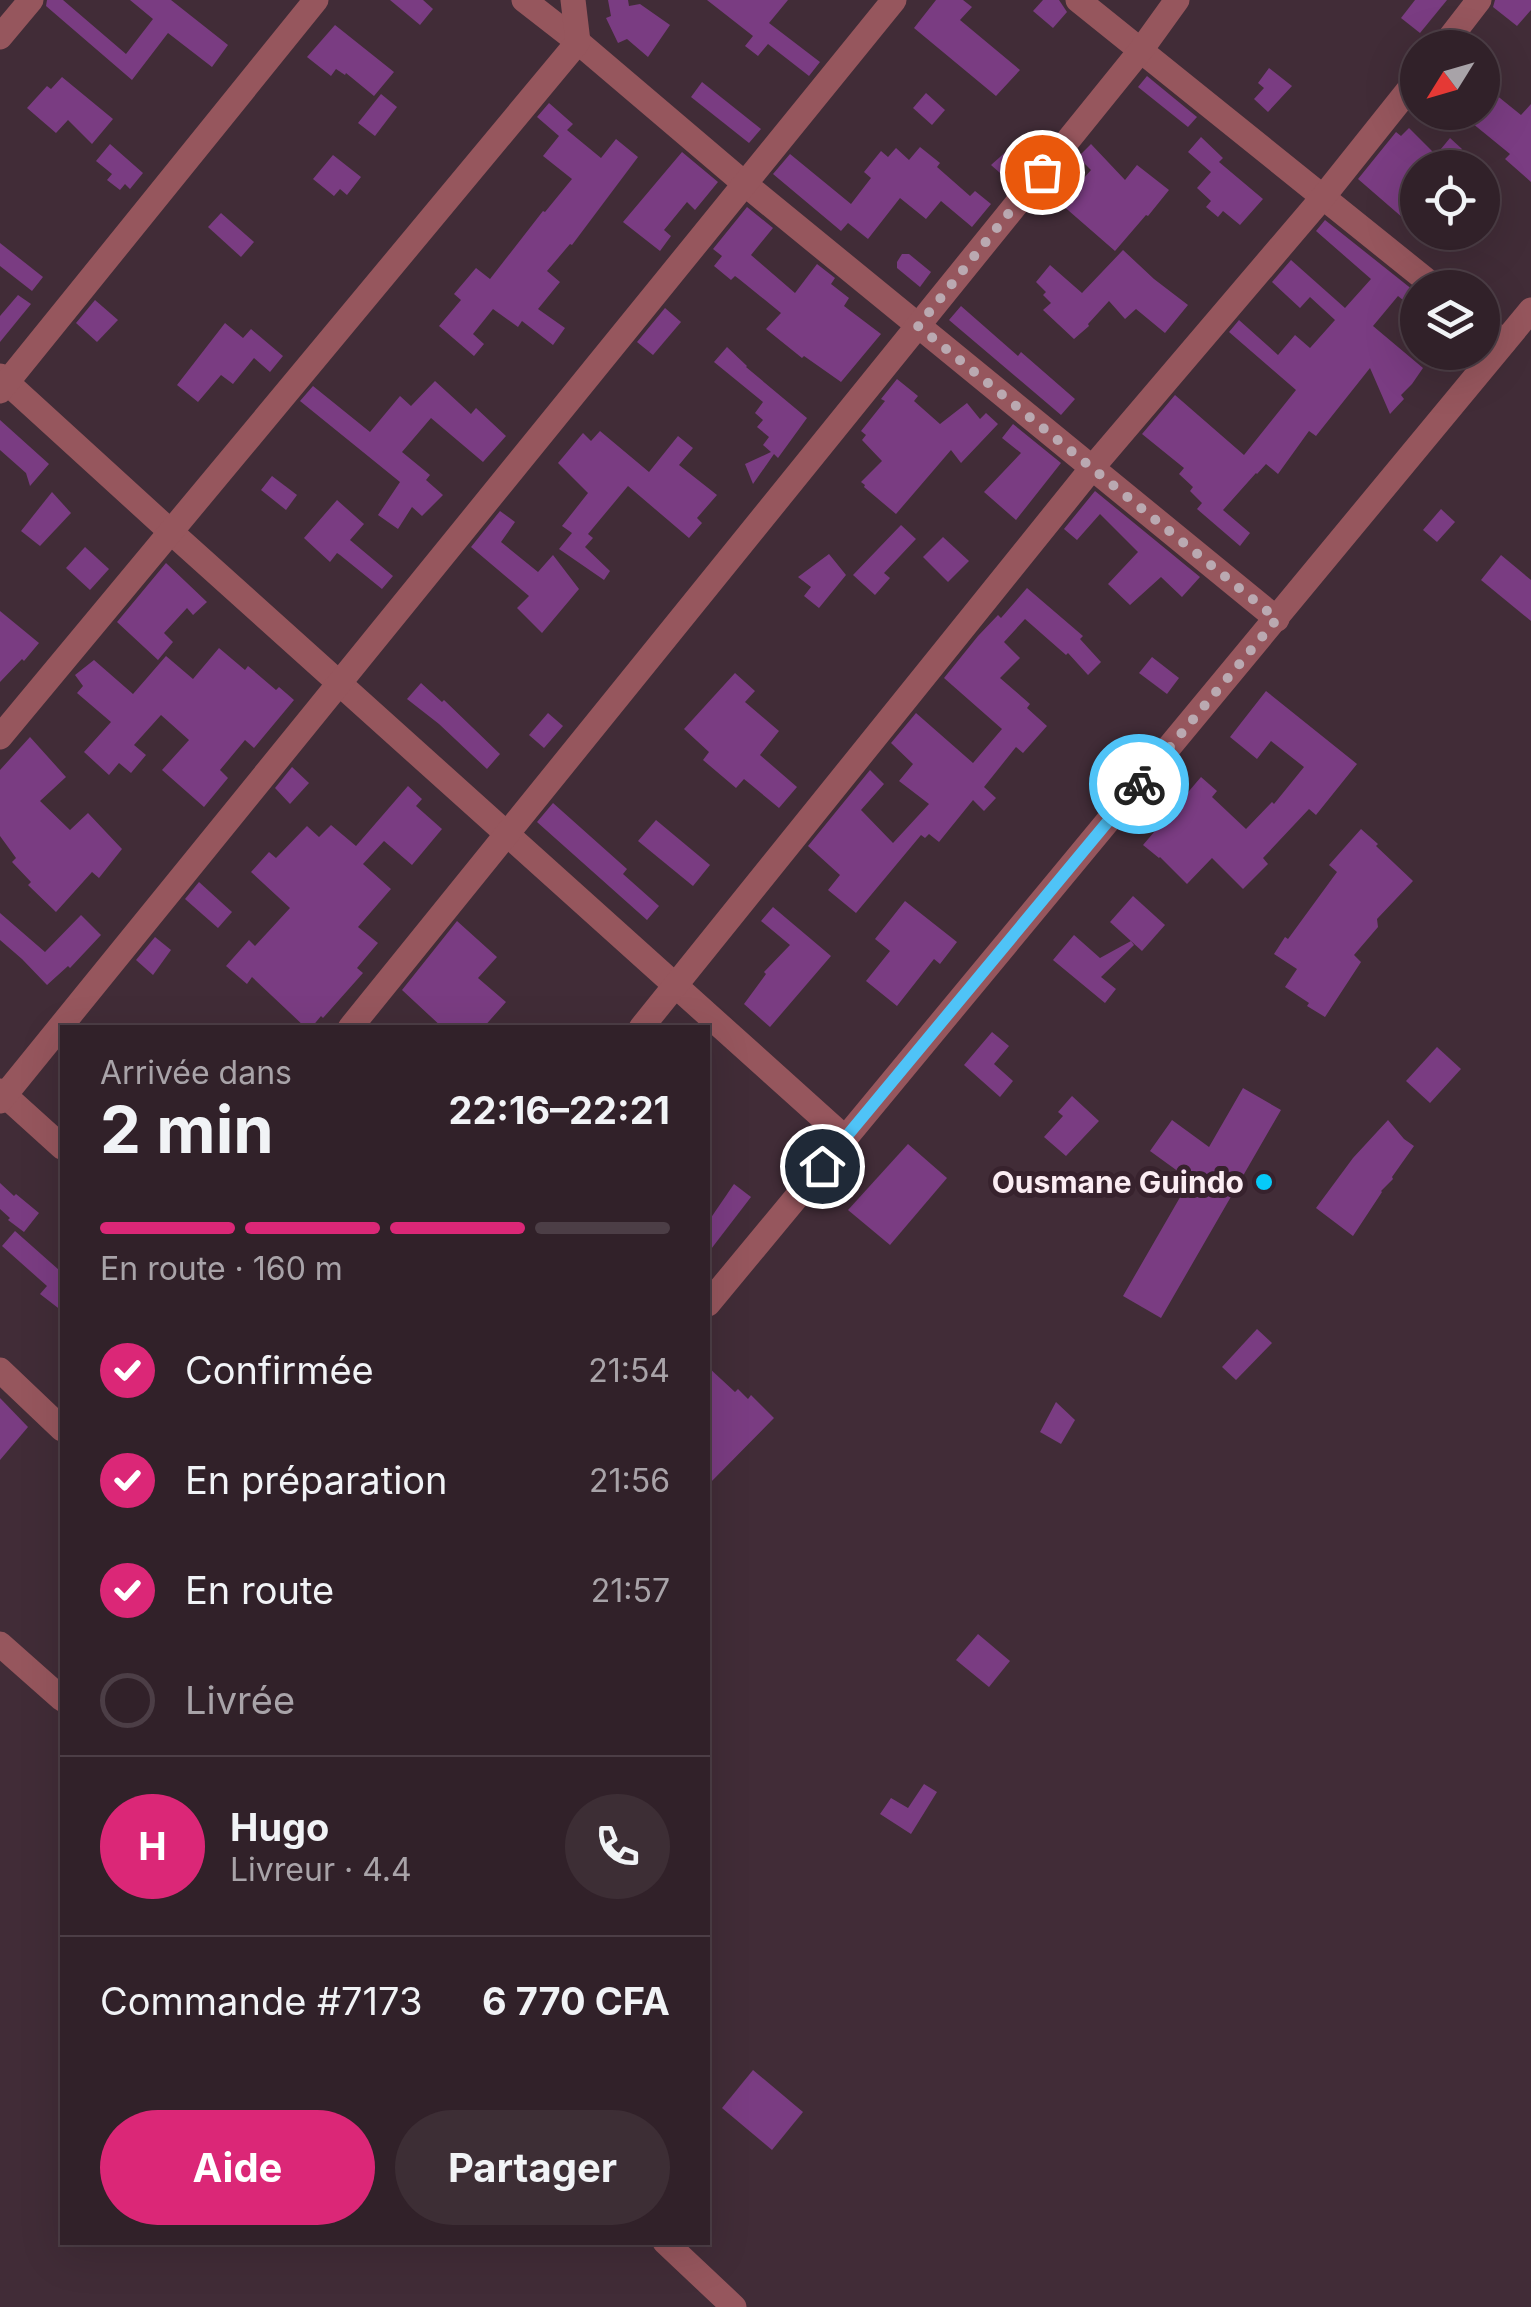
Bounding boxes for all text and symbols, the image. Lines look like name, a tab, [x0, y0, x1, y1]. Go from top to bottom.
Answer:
north arrow	[1400, 30, 1500, 130]
map controls	[1400, 30, 1500, 370]
pin	[1000, 130, 1085, 215]
icon: bag	[1015, 145, 1070, 200]
button: locate	[1400, 150, 1500, 250]
button: layers	[1400, 270, 1500, 370]
courier	[1089, 734, 1189, 834]
icon: bike	[1112, 757, 1167, 812]
text: Arrivée dans	[100, 1053, 292, 1092]
text: 22:16–22:21	[448, 1087, 670, 1133]
text: 2 min	[100, 1090, 274, 1169]
pin	[780, 1124, 865, 1209]
icon: home	[795, 1139, 850, 1194]
place label: Ousmane Guindo	[992, 1164, 1244, 1200]
marker: Ousmane Guindo	[1253, 1171, 1275, 1193]
text: En route · 160 m	[100, 1249, 343, 1288]
icon: check	[100, 1343, 155, 1398]
text: Confirmée	[185, 1347, 374, 1393]
text: 21:54	[588, 1351, 670, 1390]
icon: check	[100, 1453, 155, 1508]
text: En préparation	[185, 1457, 448, 1503]
text: 21:56	[589, 1461, 670, 1500]
icon: check	[100, 1563, 155, 1618]
text: En route	[185, 1567, 334, 1613]
text: 21:57	[591, 1571, 670, 1610]
text: Livrée	[185, 1677, 295, 1723]
button: phone	[565, 1794, 670, 1899]
text: Hugo	[230, 1804, 329, 1850]
text: H	[138, 1823, 167, 1869]
text: Livreur · 4.4	[230, 1850, 412, 1889]
text: Commande #7173	[100, 1978, 422, 2024]
text: 6 770 CFA	[482, 1978, 670, 2024]
button: Aide	[100, 2110, 375, 2225]
button: Partager	[395, 2110, 670, 2225]

